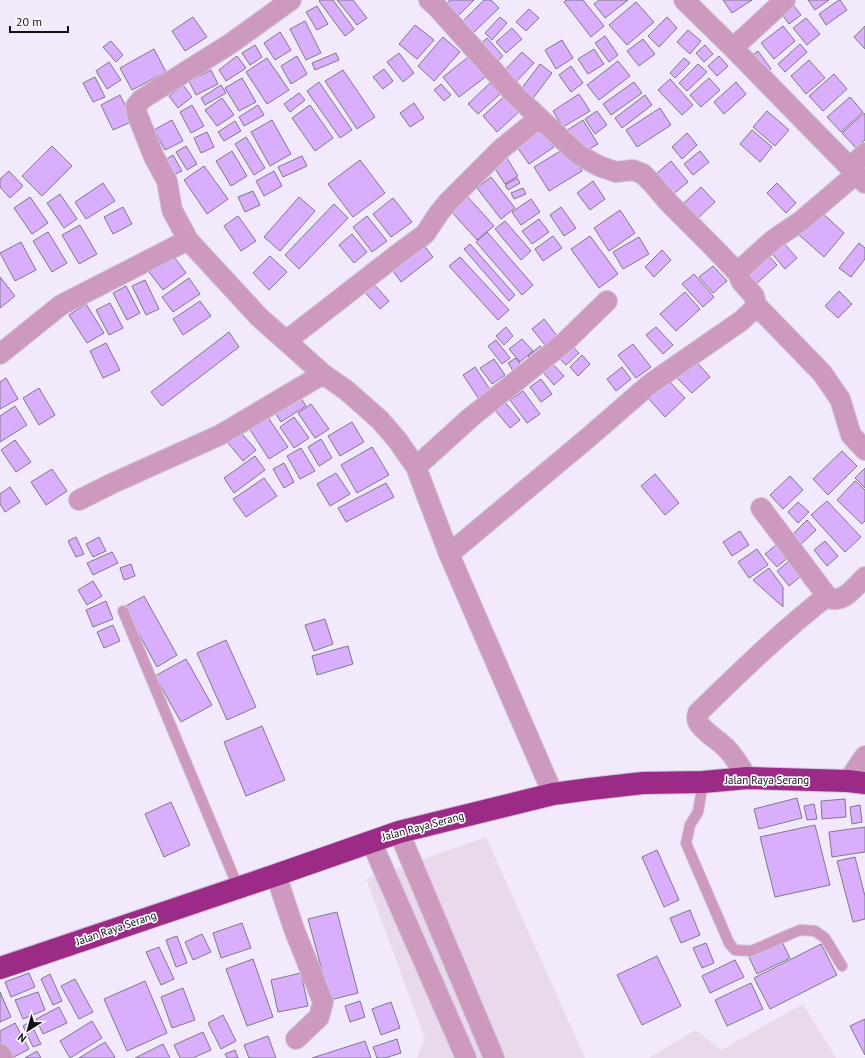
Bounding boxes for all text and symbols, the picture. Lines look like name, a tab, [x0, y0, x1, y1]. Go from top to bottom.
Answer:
scale bar	[10, 8, 68, 34]
text: 20 m	[16, 14, 42, 29]
street label: Jalan Raya Serang	[724, 773, 809, 787]
street label: Jalan Raya Serang	[380, 808, 466, 844]
street label: Jalan Raya Serang	[73, 908, 158, 949]
north arrow	[8, 1010, 48, 1050]
text: N	[15, 1030, 29, 1046]

